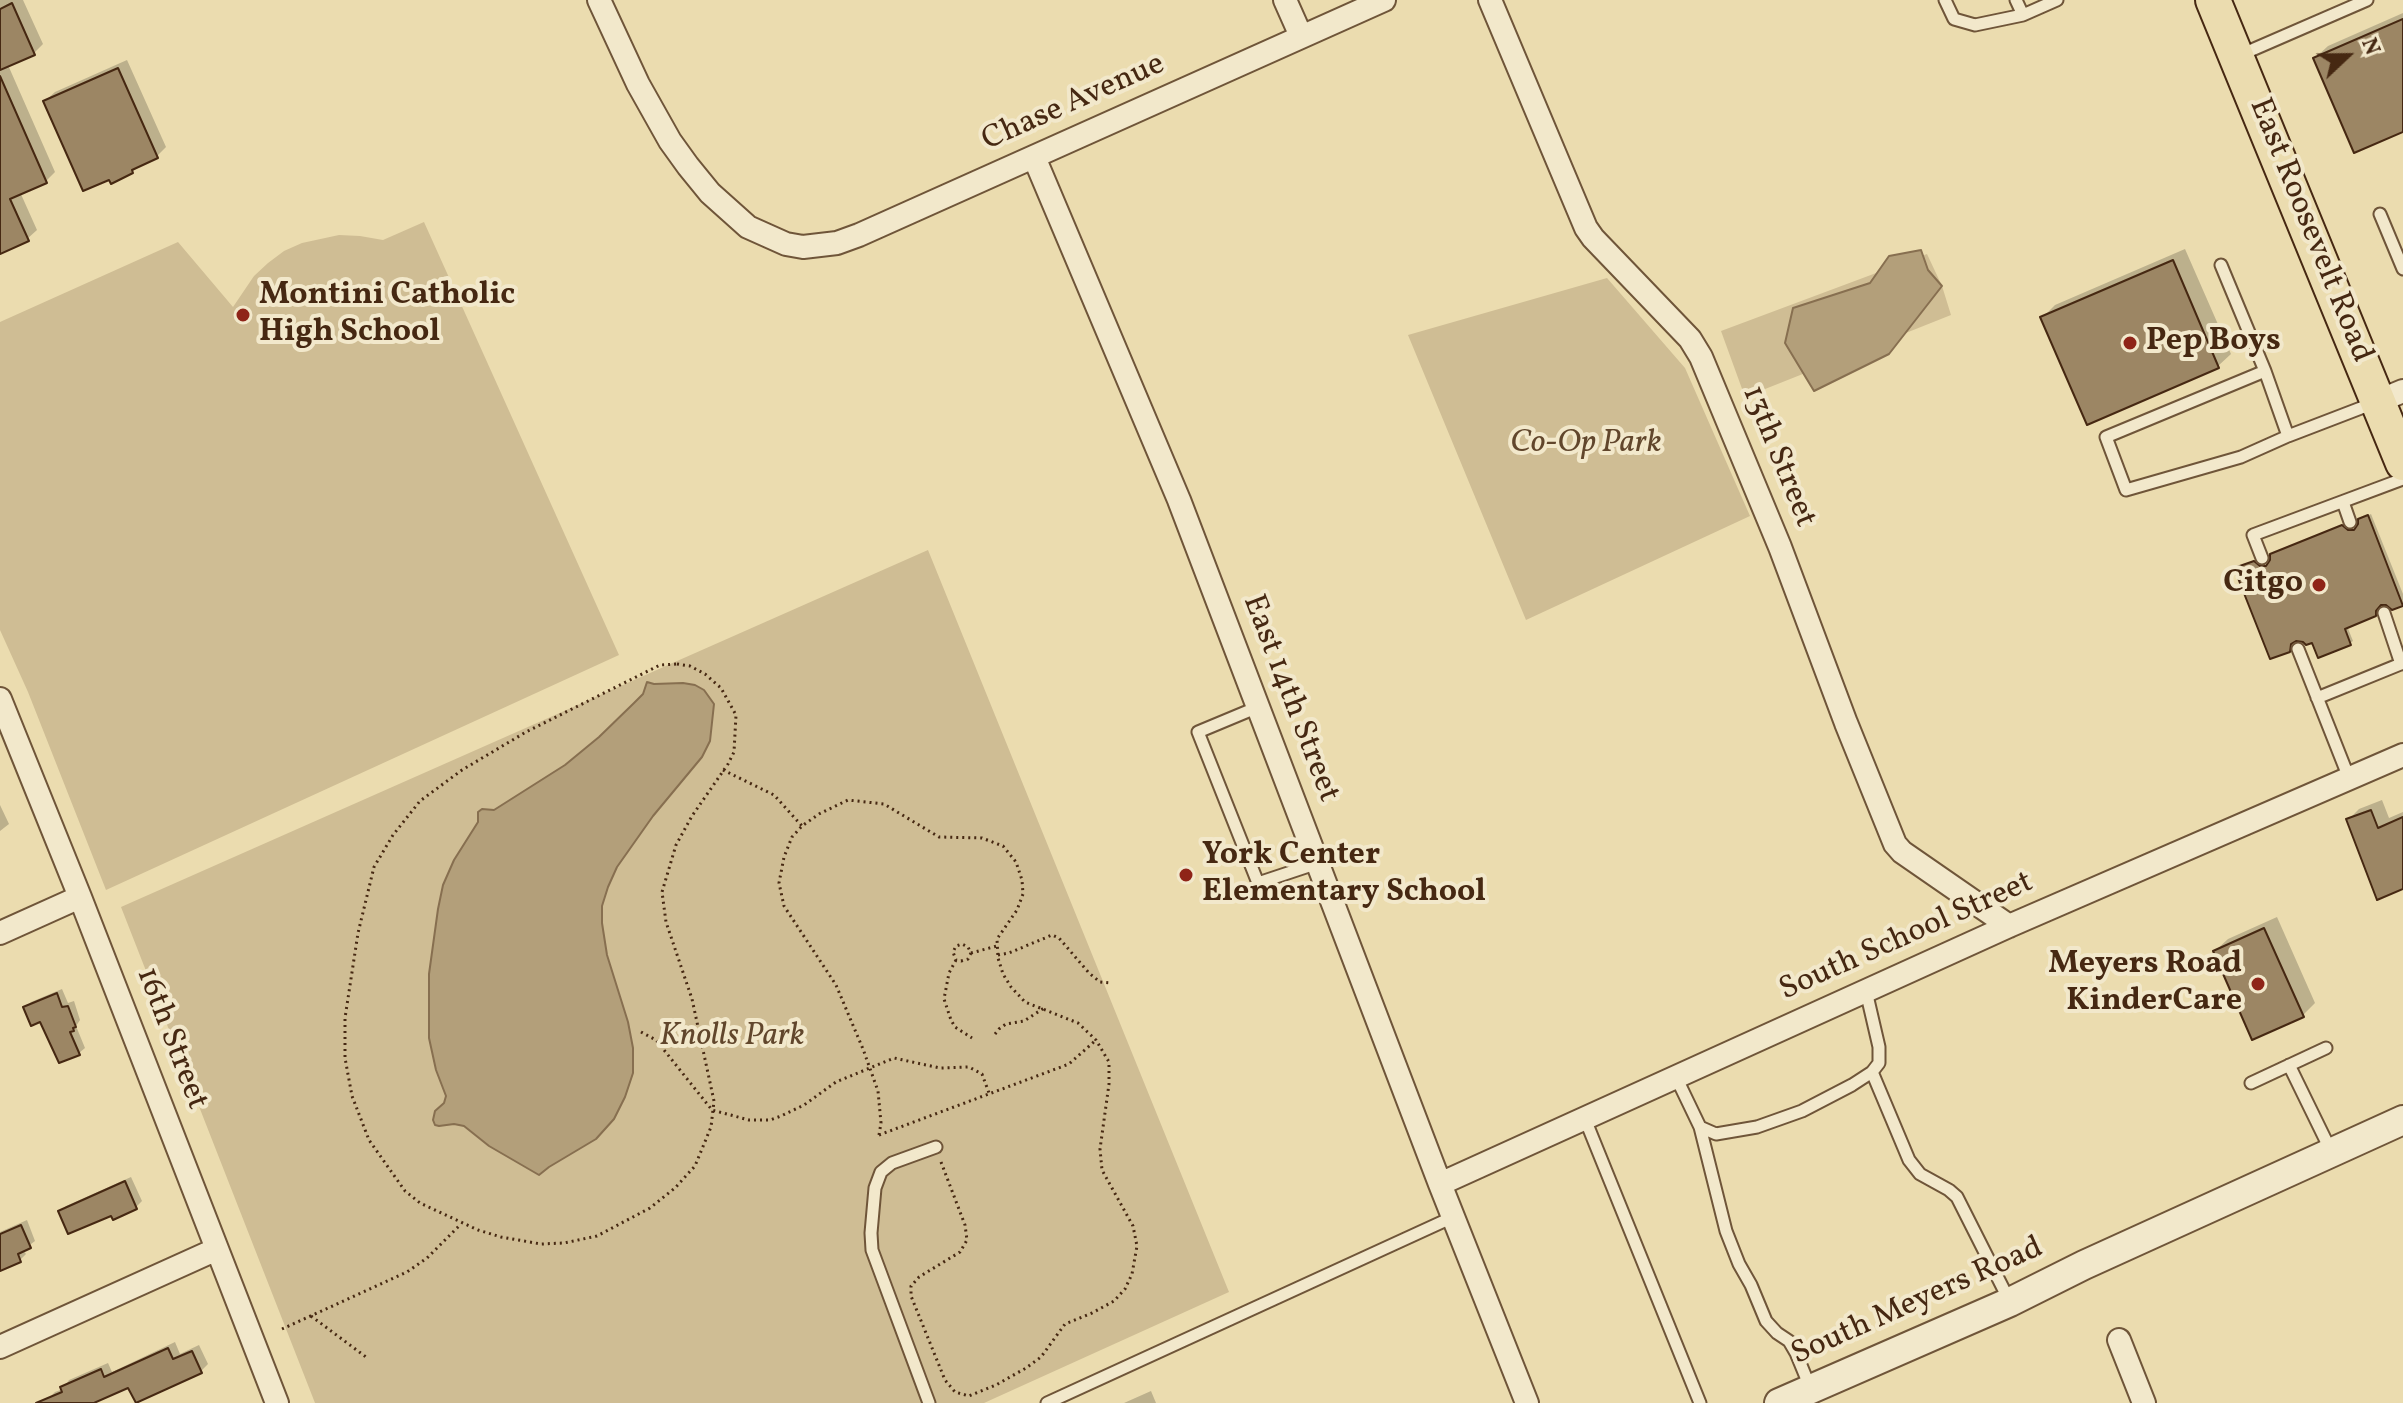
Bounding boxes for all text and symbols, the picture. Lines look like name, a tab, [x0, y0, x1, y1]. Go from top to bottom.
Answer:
north arrow	[2307, 16, 2387, 96]
text: N	[2352, 34, 2387, 60]
street label: Chase Avenue	[977, 47, 1171, 161]
street label: East Roosevelt Road	[2238, 93, 2380, 369]
place label: Montini Catholic High School	[259, 278, 515, 353]
marker: Montini Catholic High School	[234, 306, 252, 324]
place label: Pep Boys	[2146, 324, 2281, 362]
marker: Pep Boys	[2121, 334, 2139, 352]
street label: 13th Street	[1731, 381, 1823, 533]
park label: Co-Op Park	[1510, 426, 1662, 464]
place label: Citgo	[2223, 566, 2303, 604]
marker: Citgo	[2310, 576, 2328, 594]
street label: East 14th Street	[1232, 590, 1346, 808]
place label: York Center Elementary School	[1202, 838, 1486, 913]
street label: South School Street	[1774, 865, 2040, 1011]
marker: York Center Elementary School	[1177, 866, 1195, 884]
place label: Meyers Road KinderCare	[2048, 947, 2242, 1022]
street label: 16th Street	[125, 962, 215, 1116]
marker: Meyers Road KinderCare	[2249, 975, 2267, 993]
park label: Knolls Park	[659, 1019, 805, 1057]
street label: South Meyers Road	[1786, 1230, 2050, 1376]

